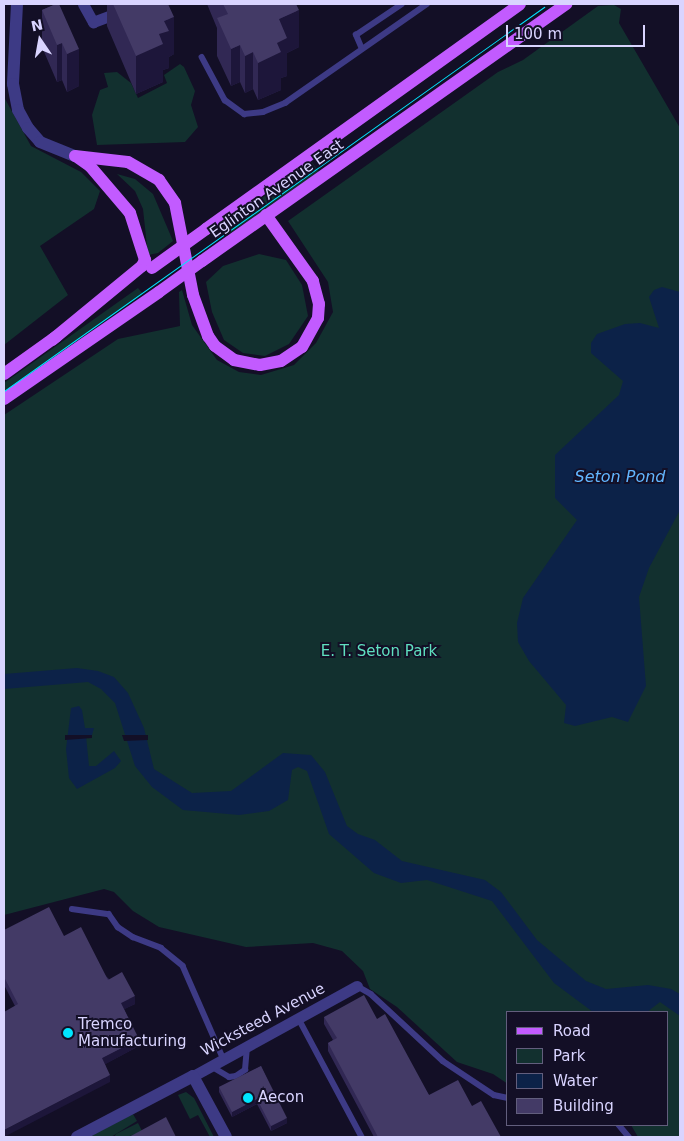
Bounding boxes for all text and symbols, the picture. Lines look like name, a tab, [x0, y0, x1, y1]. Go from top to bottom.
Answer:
north arrow	[15, 15, 65, 65]
scale bar	[509, 15, 648, 47]
text: N	[29, 16, 44, 34]
text: 100 m	[514, 25, 562, 43]
street label: Eglinton Avenue East	[207, 136, 347, 242]
water label: Seton Pond	[574, 467, 666, 487]
park label: E. T. Seton Park	[321, 643, 437, 661]
street label: Wicksteed Avenue	[198, 980, 328, 1060]
legend	[507, 1011, 669, 1126]
place label: Tremco Manufacturing	[78, 1015, 187, 1050]
text: Road	[553, 1022, 591, 1040]
marker: Tremco Manufacturing	[62, 1027, 74, 1039]
text: Park	[553, 1047, 585, 1065]
text: Water	[553, 1072, 597, 1090]
place label: Aecon	[258, 1089, 304, 1107]
marker: Aecon	[242, 1092, 254, 1104]
text: Building	[553, 1097, 614, 1115]

